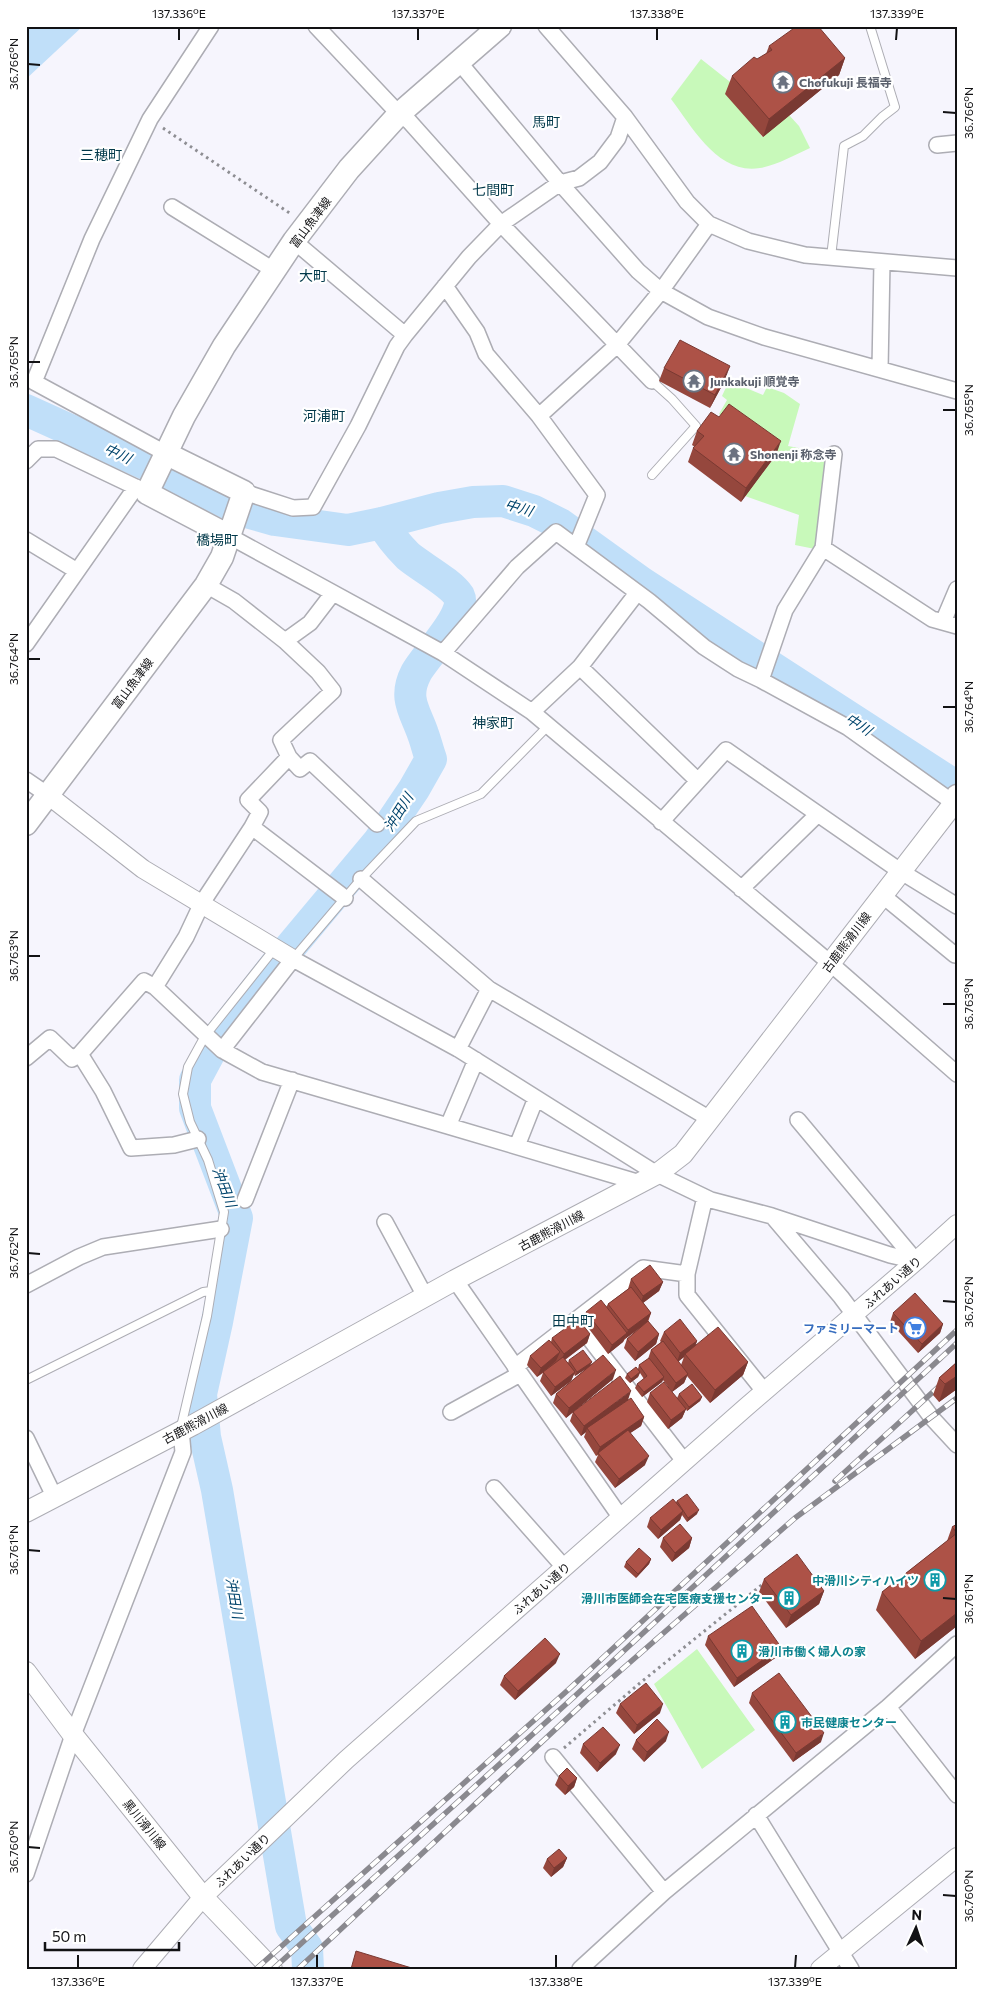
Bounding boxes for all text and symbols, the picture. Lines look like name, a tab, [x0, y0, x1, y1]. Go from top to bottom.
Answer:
text: 137.336°E	[152, 6, 206, 20]
text: 137.337°E	[391, 6, 445, 20]
text: 137.338°E	[630, 6, 684, 20]
text: 137.339°E	[870, 6, 924, 20]
text: 36.766°N	[6, 38, 20, 90]
temple icon: Chofukuji 長福寺	[771, 70, 795, 94]
place label: Chofukuji 長福寺	[799, 75, 892, 89]
text: 36.766°N	[961, 87, 975, 139]
district label: 馬町	[532, 113, 560, 130]
district label: 三穂町	[80, 146, 122, 163]
district label: 七間町	[472, 181, 514, 198]
street label: 富山魚津線	[286, 194, 334, 250]
district label: 大町	[299, 267, 327, 284]
text: 36.765°N	[6, 336, 20, 388]
temple icon: Junkakuji 順覚寺	[682, 369, 706, 393]
place label: Junkakuji 順覚寺	[710, 374, 800, 389]
text: 36.765°N	[961, 384, 975, 436]
district label: 河浦町	[303, 407, 345, 424]
water label: 中川	[102, 439, 136, 467]
temple icon: Shonenji 称念寺	[722, 442, 746, 466]
place label: Shonenji 称念寺	[750, 447, 837, 461]
water label: 中川	[503, 495, 537, 520]
district label: 橋場町	[196, 531, 238, 548]
text: 36.764°N	[6, 633, 20, 685]
street label: 富山魚津線	[108, 655, 156, 711]
text: 36.764°N	[961, 681, 975, 733]
water label: 中川	[843, 709, 877, 740]
district label: 神家町	[472, 714, 514, 731]
water label: 沖田川	[380, 788, 417, 834]
street label: 古鹿熊滑川線	[819, 909, 873, 975]
text: 36.763°N	[6, 930, 20, 982]
text: 36.763°N	[961, 978, 975, 1030]
water label: 沖田川	[210, 1164, 241, 1212]
street label: 古鹿熊滑川線	[516, 1207, 586, 1253]
text: 36.762°N	[6, 1227, 20, 1279]
street label: ふれあい通り	[860, 1253, 924, 1311]
text: 36.762°N	[961, 1276, 975, 1328]
district label: 田中町	[552, 1312, 594, 1329]
supermarket icon: ファミリーマート	[903, 1316, 927, 1340]
place label: ファミリーマート	[803, 1321, 899, 1335]
street label: 古鹿熊滑川線	[160, 1400, 230, 1446]
text: 36.761°N	[6, 1525, 20, 1575]
street label: ふれあい通り	[509, 1559, 573, 1617]
building icon: 中滑川シティハイツ	[923, 1568, 947, 1592]
place label: 中滑川シティハイツ	[812, 1573, 919, 1587]
text: 36.761°N	[961, 1574, 975, 1624]
water label: 沖田川	[223, 1576, 247, 1622]
building icon: 滑川市医師会在宅医療支援センター	[777, 1586, 801, 1610]
place label: 滑川市医師会在宅医療支援センター	[581, 1591, 773, 1605]
building icon: 滑川市働く婦人の家	[730, 1639, 754, 1663]
place label: 滑川市働く婦人の家	[758, 1644, 866, 1658]
building icon: 市民健康センター	[773, 1710, 797, 1734]
place label: 市民健康センター	[801, 1715, 897, 1729]
street label: 黒川滑川線	[121, 1796, 169, 1852]
text: 36.760°N	[6, 1821, 20, 1873]
street label: ふれあい通り	[211, 1830, 273, 1890]
text: 36.760°N	[961, 1870, 975, 1922]
north arrow	[890, 1902, 940, 1952]
text: N	[911, 1906, 922, 1923]
scale bar	[45, 1920, 179, 1952]
text: 50 m	[52, 1927, 86, 1945]
text: 137.336°E	[51, 1974, 105, 1988]
text: 137.337°E	[290, 1974, 344, 1988]
text: 137.338°E	[529, 1974, 583, 1988]
text: 137.339°E	[768, 1974, 822, 1988]

